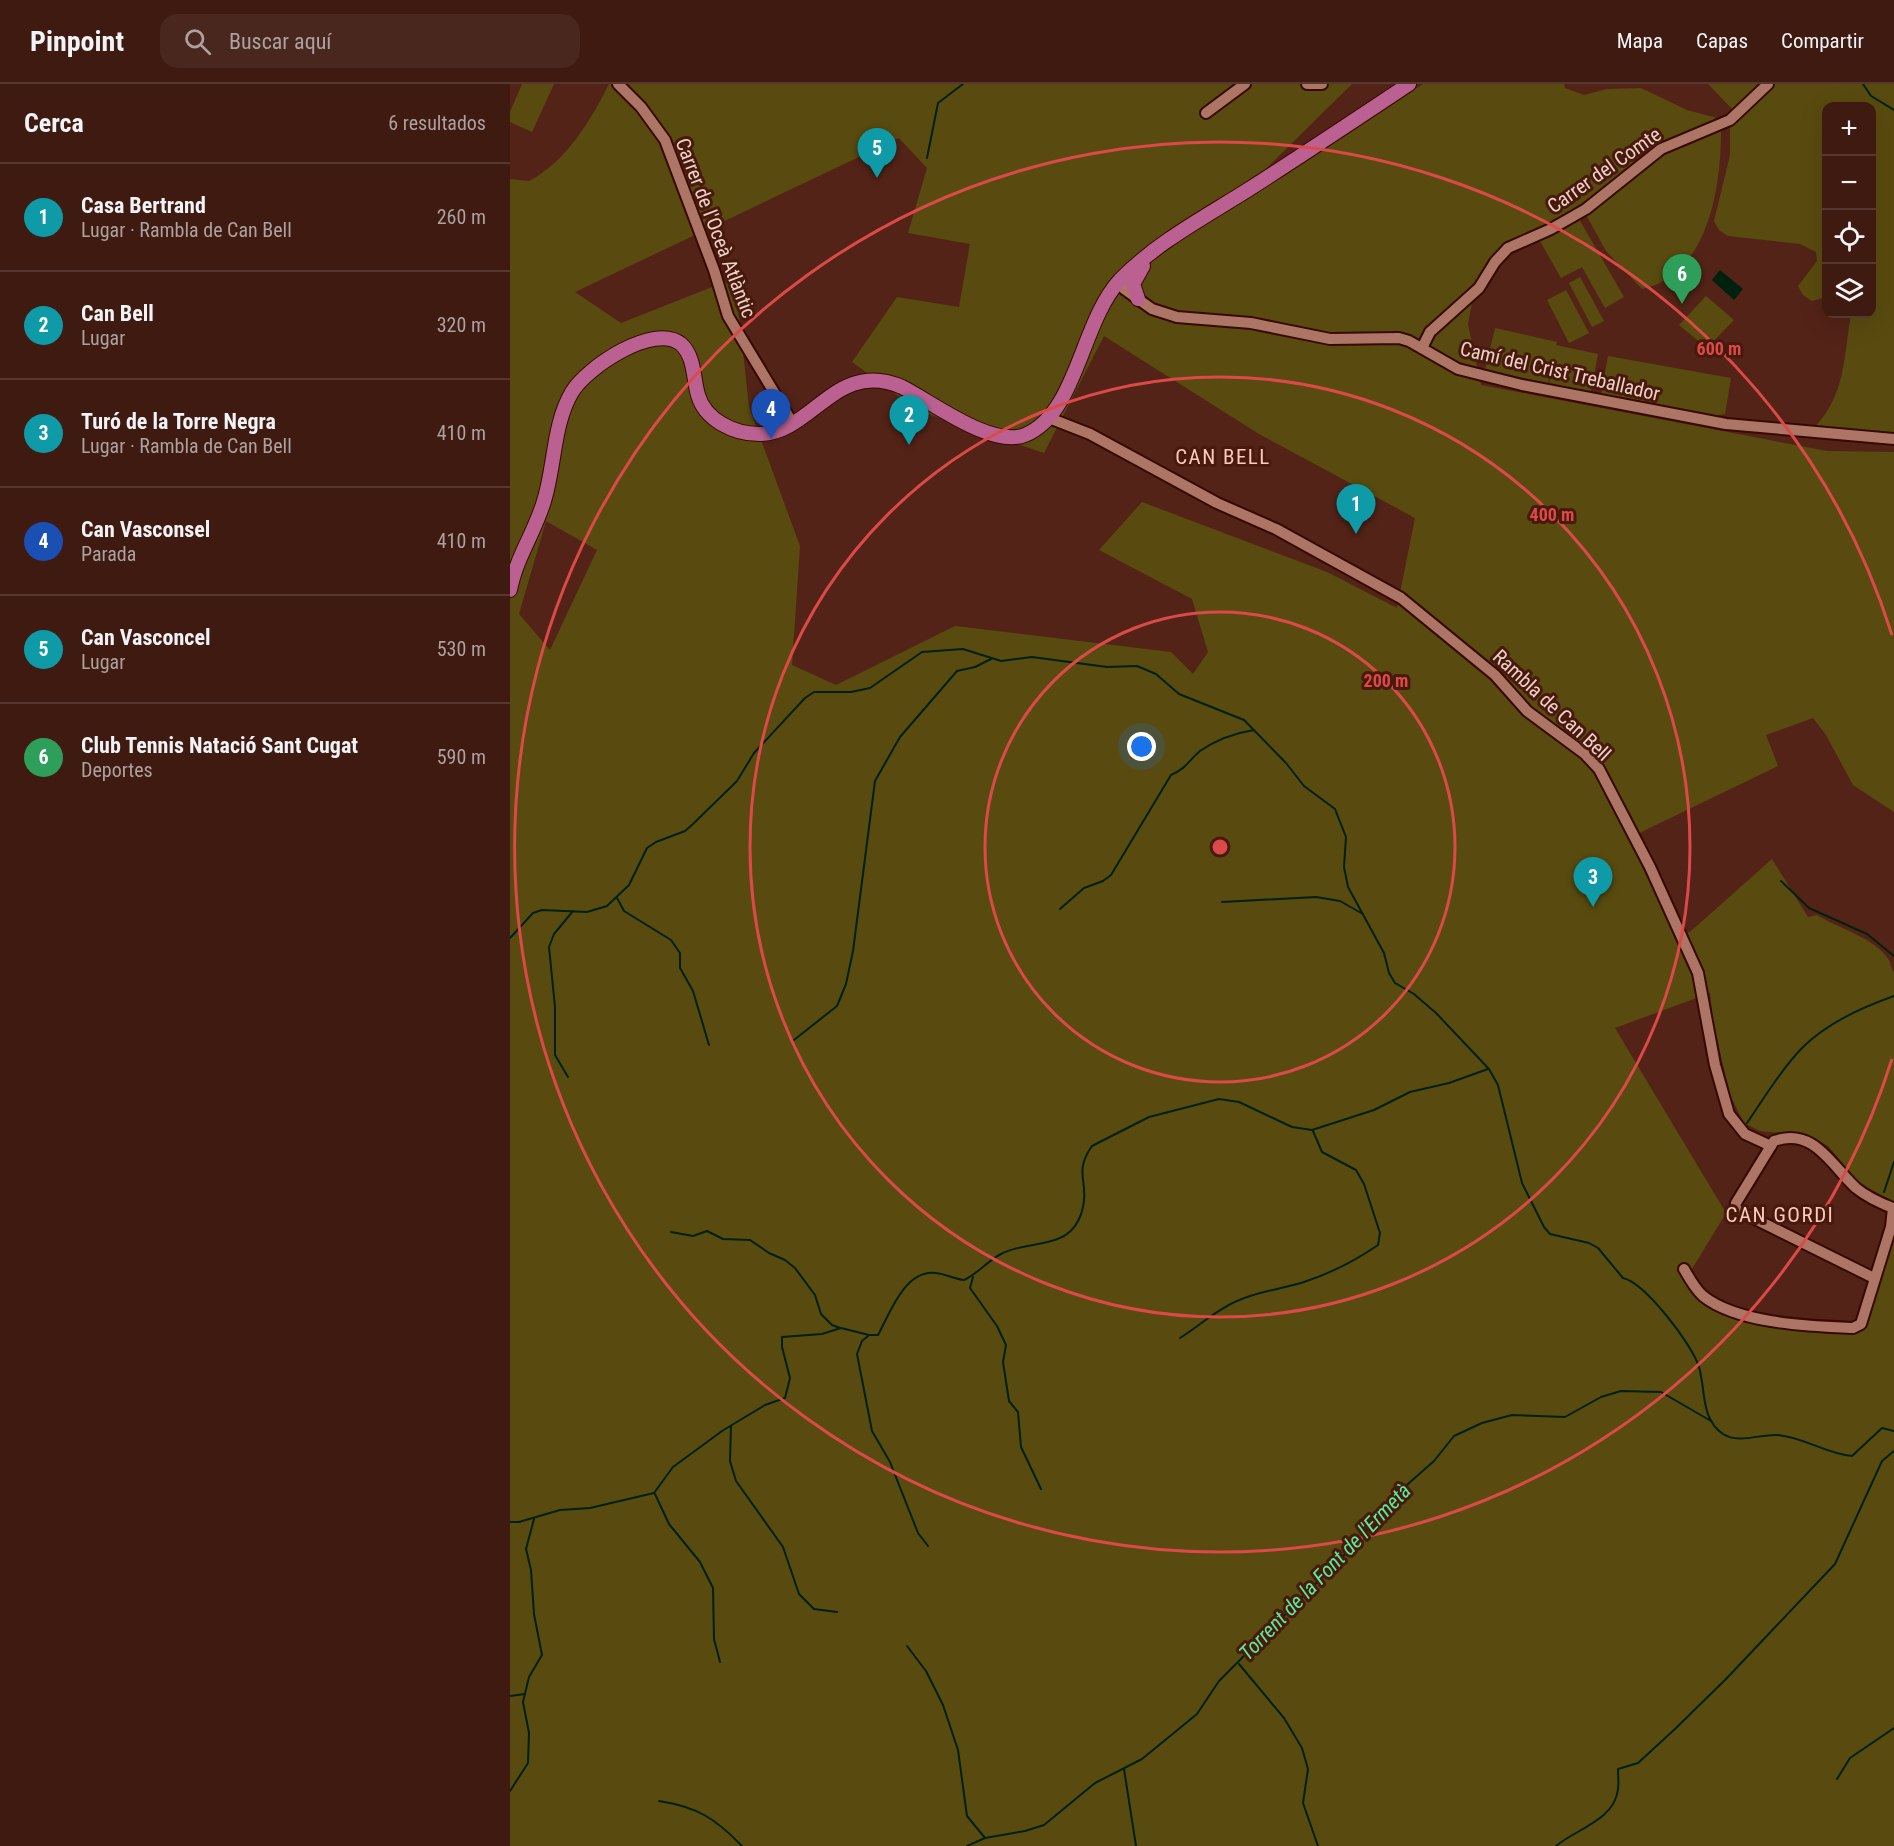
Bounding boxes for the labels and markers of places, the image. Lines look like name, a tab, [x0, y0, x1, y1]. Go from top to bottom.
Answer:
pin: 5	[858, 128, 896, 178]
pin: 6	[1662, 254, 1702, 304]
pin: 4	[752, 390, 790, 439]
pin: 2	[890, 396, 928, 445]
pin: 1	[1336, 484, 1376, 534]
centre of rings	[1210, 837, 1230, 857]
pin: 3	[1574, 858, 1612, 907]

